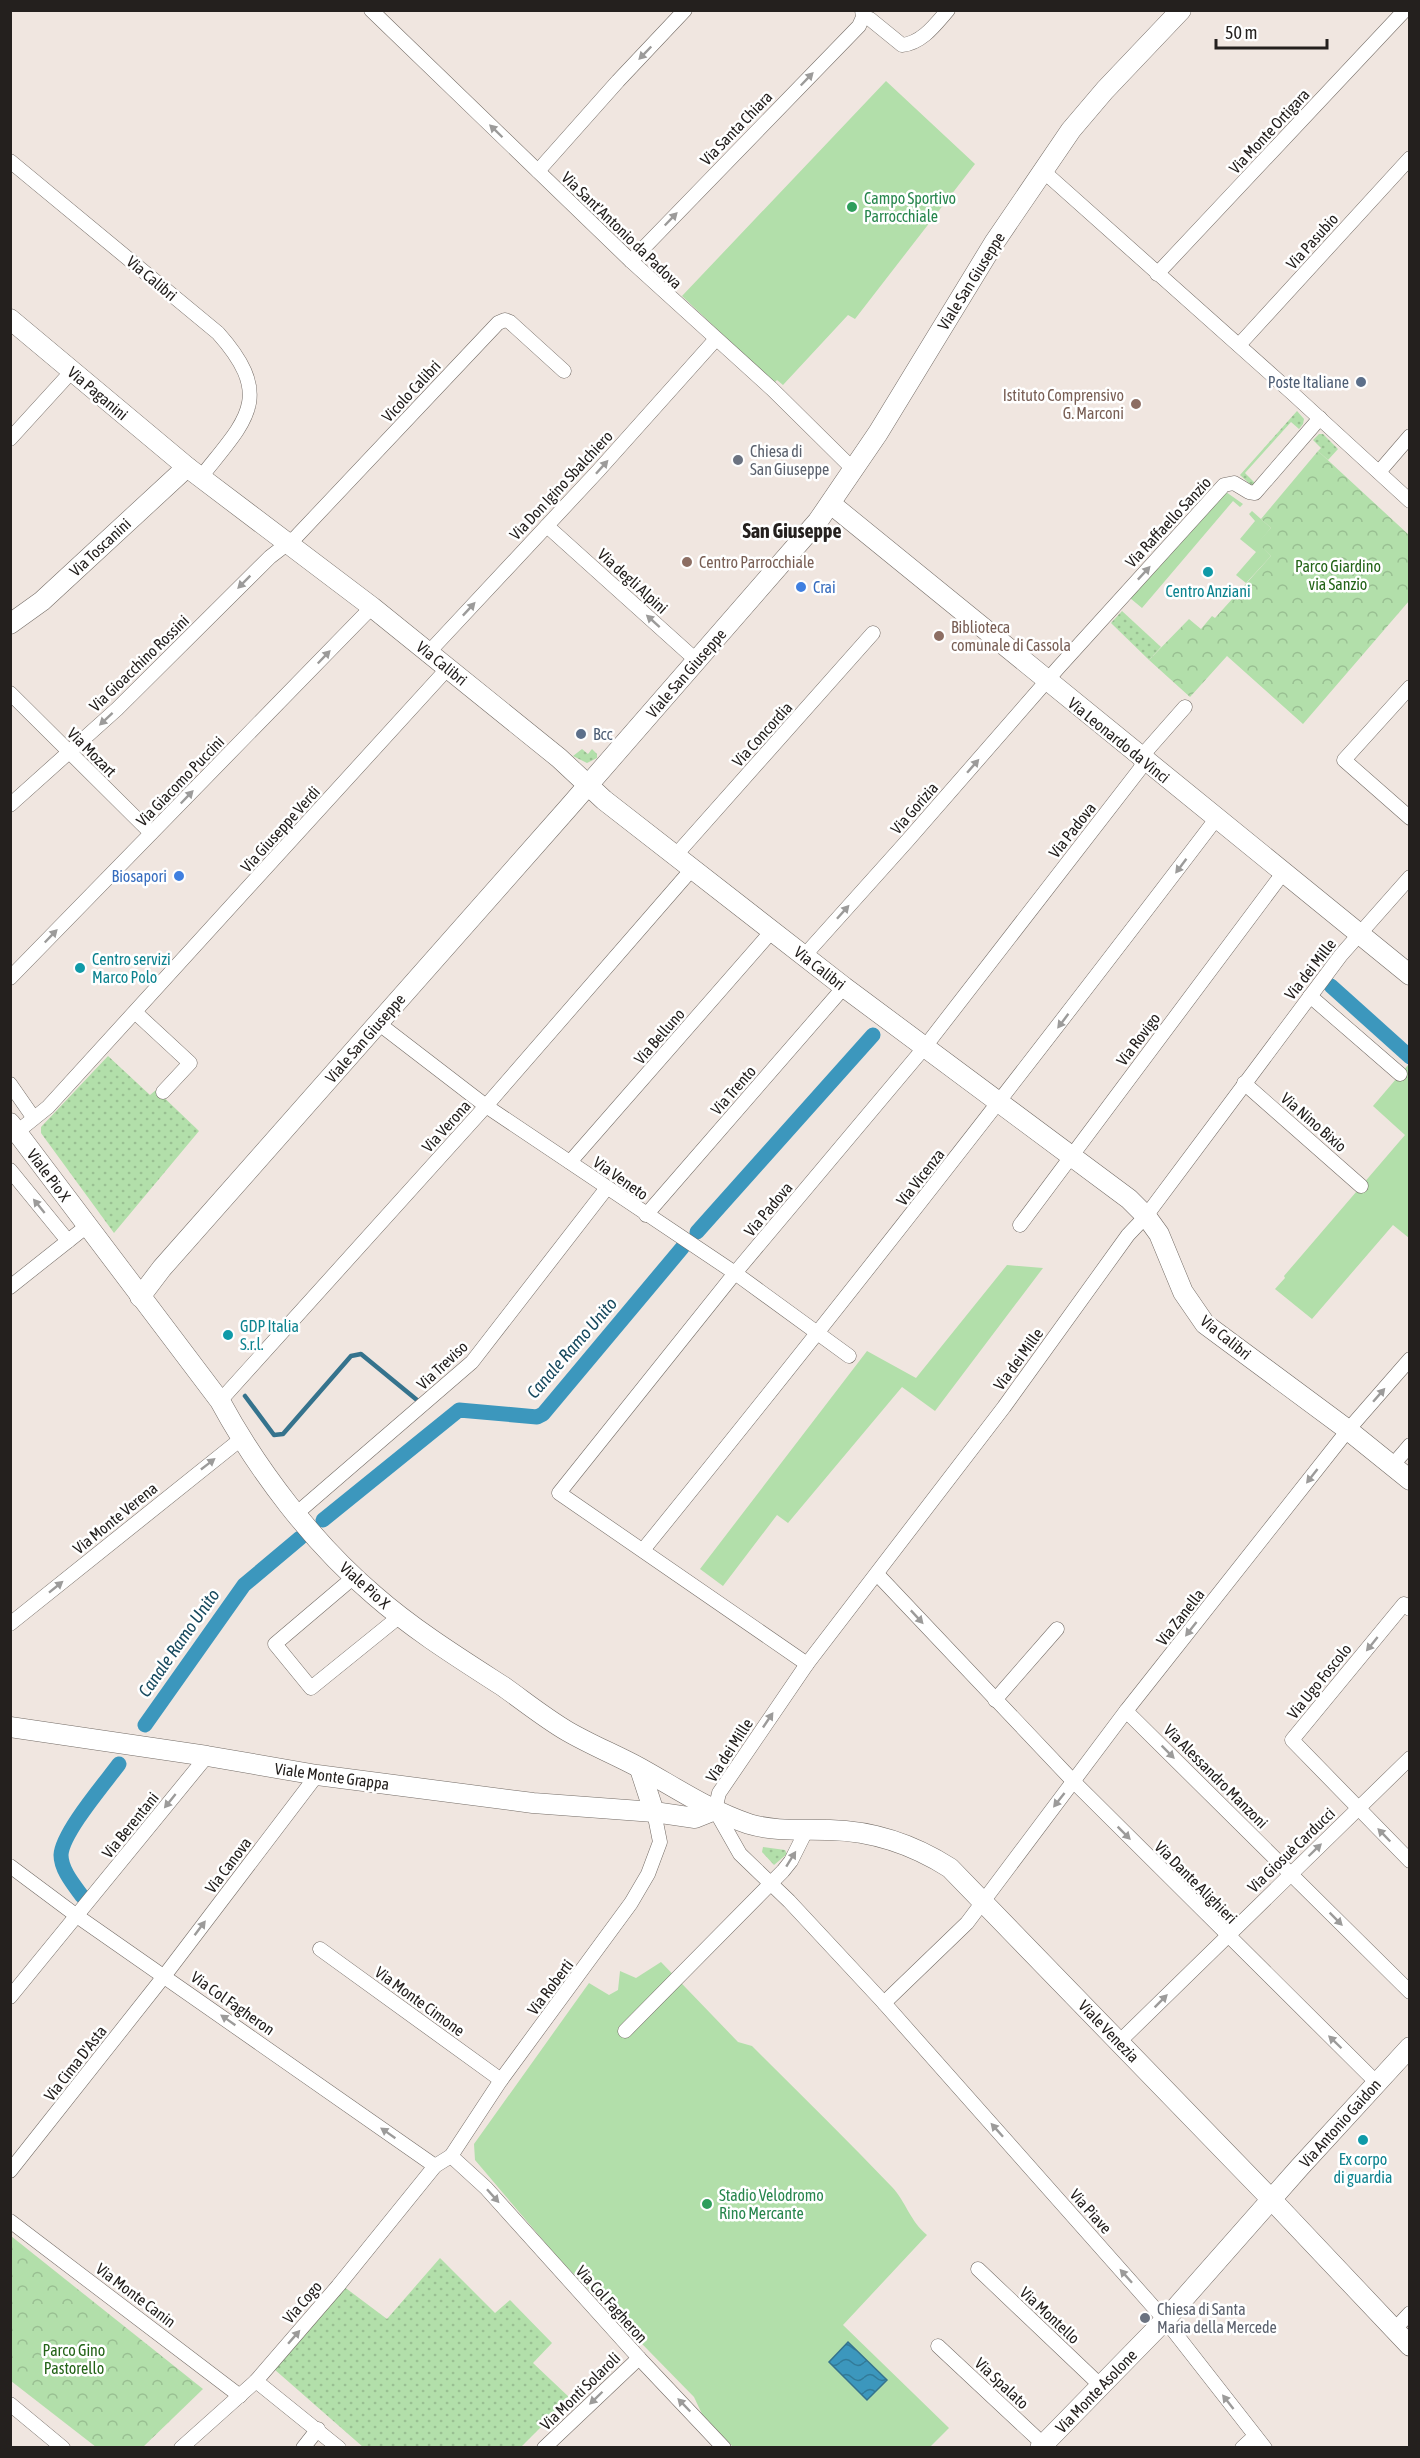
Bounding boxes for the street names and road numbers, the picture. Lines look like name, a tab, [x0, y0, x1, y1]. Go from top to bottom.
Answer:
street label: Via Monte Ortigara	[1225, 85, 1314, 178]
street label: Via Santa Chiara	[696, 87, 776, 169]
street label: Via Sant'Antonio da Padova	[558, 168, 686, 292]
street label: Via Pasubio	[1282, 210, 1342, 272]
street label: Viale San Giuseppe	[934, 229, 1009, 334]
street label: Via Calibri	[123, 252, 181, 304]
street label: Vicolo Calibri	[378, 357, 444, 425]
street label: Via Paganini	[64, 363, 132, 424]
street label: Via Don Igino Sbalchiero	[506, 427, 617, 544]
street label: Via Raffaello Sanzio	[1122, 473, 1214, 571]
street label: Via Toscanini	[66, 514, 134, 580]
street label: Via degli Alpini	[594, 545, 672, 618]
street label: Via Gioacchino Rossini	[86, 611, 192, 715]
street label: Viale San Giuseppe	[643, 625, 730, 722]
street label: Via Calibri	[413, 637, 471, 689]
street label: Via Leonardo da Vinci	[1065, 694, 1173, 786]
street label: Via Concordia	[728, 698, 796, 770]
street label: Via Mozart	[64, 724, 120, 780]
street label: Via Giacomo Puccini	[133, 732, 227, 830]
street label: Via Gorizia	[887, 779, 941, 837]
street label: Via Giuseppe Verdi	[237, 782, 324, 876]
street label: Via Padova	[1045, 799, 1099, 861]
street label: Via dei Mille	[1281, 935, 1339, 1003]
street label: Via Calibri	[791, 943, 849, 993]
street label: Viale San Giuseppe	[322, 990, 409, 1087]
street label: Via Belluno	[630, 1005, 688, 1067]
street label: Via Rovigo	[1112, 1009, 1164, 1069]
street label: Via Trento	[707, 1062, 759, 1118]
street label: Via Nino Bixio	[1278, 1089, 1350, 1155]
street label: Via Verona	[418, 1096, 474, 1156]
street label: Viale Pio X	[24, 1145, 75, 1205]
street label: Via Vicenza	[892, 1145, 948, 1209]
street label: Via Veneto	[590, 1153, 652, 1203]
street label: Via Padova	[740, 1178, 796, 1240]
street label: Via Calibri	[1197, 1311, 1255, 1363]
street label: Via dei Mille	[990, 1325, 1046, 1393]
street label: Via Treviso	[413, 1337, 471, 1393]
street label: Via Monte Verena	[69, 1479, 161, 1557]
street label: Viale Pio X	[336, 1558, 394, 1613]
street label: Via Zanella	[1152, 1585, 1208, 1649]
street label: Via Ugo Foscolo	[1283, 1640, 1355, 1723]
street label: Via dei Mille	[702, 1715, 756, 1785]
street label: Via Alessandro Manzoni	[1160, 1720, 1272, 1832]
street label: Viale Monte Grappa	[273, 1759, 390, 1794]
street label: Via Berentani	[98, 1789, 162, 1861]
street label: Via Giosuè Carducci	[1244, 1804, 1338, 1896]
street label: Via Canova	[201, 1834, 255, 1896]
street label: Via Dante Alighieri	[1150, 1837, 1241, 1928]
street label: Via Roberti	[523, 1956, 577, 2018]
street label: Via Monte Cimone	[372, 1963, 468, 2039]
street label: Via Col Fagheron	[187, 1968, 278, 2039]
street label: Viale Venezia	[1075, 1996, 1143, 2066]
street label: Via Cima D'Asta	[40, 2022, 110, 2104]
street label: Via Antonio Gaidon	[1296, 2075, 1384, 2171]
street label: Via Piave	[1066, 2185, 1116, 2237]
street label: Via Monte Canin	[93, 2259, 179, 2331]
street label: Via Col Fagheron	[572, 2262, 651, 2347]
street label: Via Cogo	[279, 2277, 326, 2327]
street label: Via Montello	[1017, 2283, 1083, 2347]
street label: Via Monte Asolone	[1052, 2346, 1140, 2436]
street label: Via Monti Solaroli	[536, 2349, 624, 2433]
street label: Via Spalato	[971, 2354, 1032, 2413]

